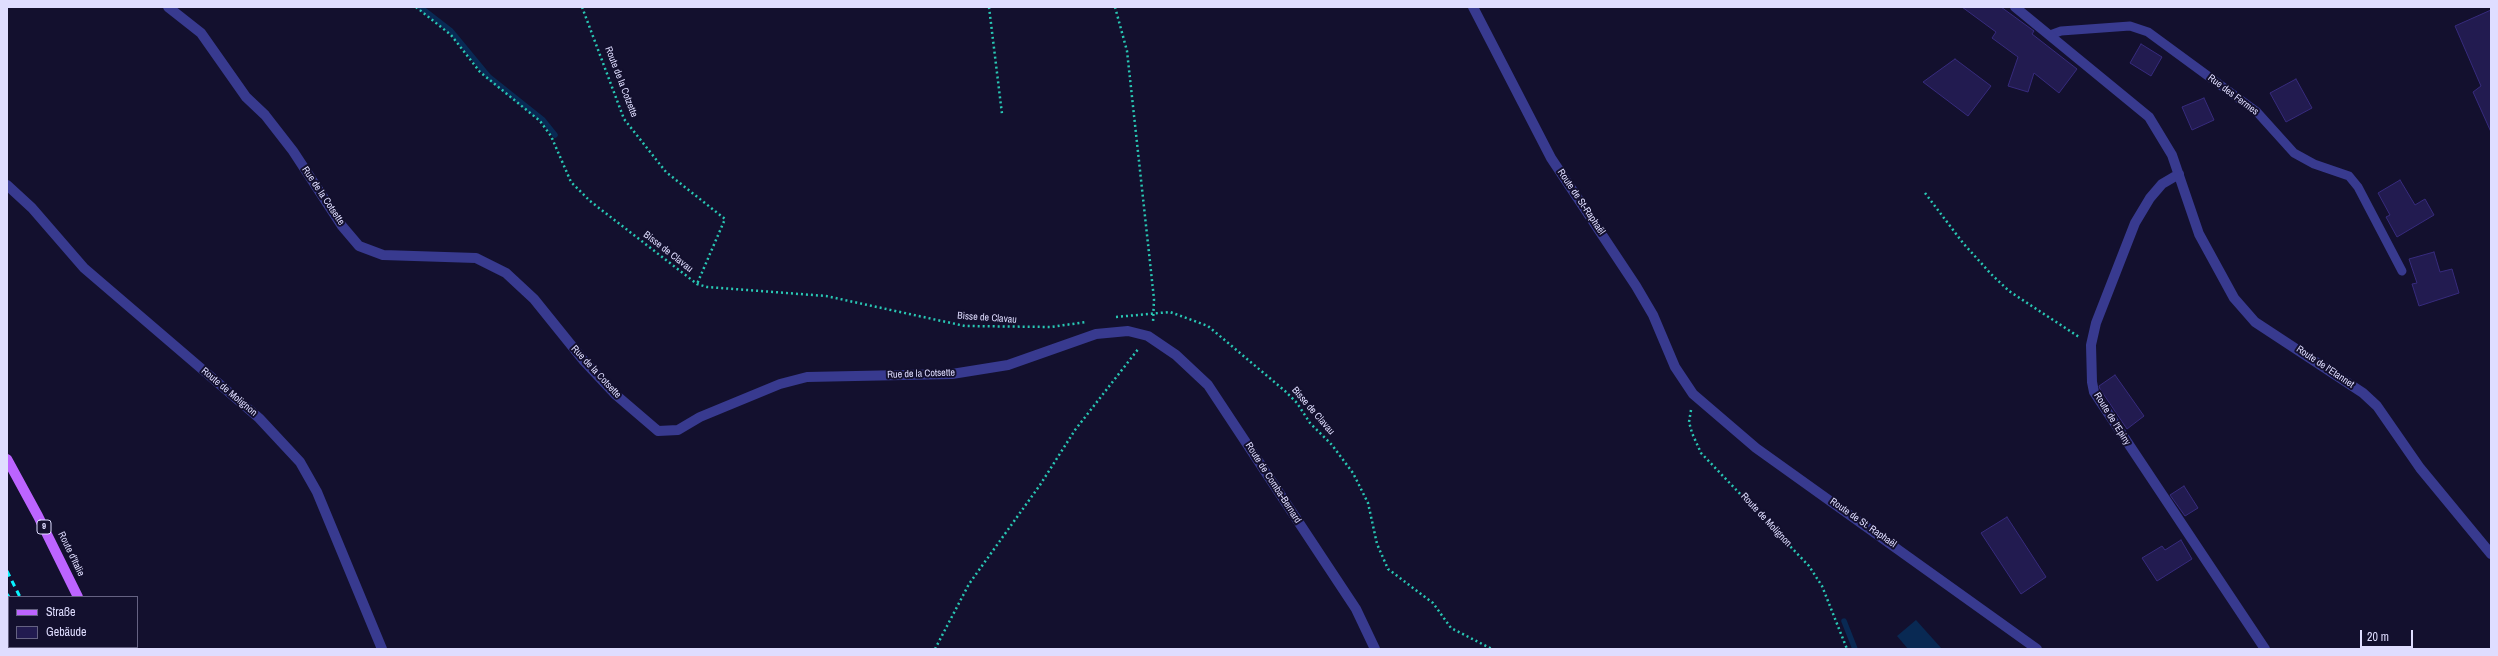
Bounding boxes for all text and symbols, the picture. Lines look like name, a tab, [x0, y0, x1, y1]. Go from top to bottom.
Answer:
street label: Route de la Cotzette	[602, 45, 640, 119]
street label: Rue des Fermes	[2205, 72, 2261, 118]
street label: Rue de la Cotsette	[299, 164, 347, 228]
street label: Route de St-Raphaël	[1555, 167, 1607, 237]
street label: Bisse de Clavau	[641, 229, 695, 275]
street label: Bisse de Clavau	[957, 310, 1017, 326]
street label: Rue de la Cotsette	[568, 343, 624, 401]
street label: Route de l'Etannet	[2294, 343, 2356, 391]
street label: Route de Molignon	[199, 365, 259, 419]
street label: Rue de la Cotsette	[887, 367, 955, 381]
street label: Bisse de Clavau	[1289, 385, 1337, 437]
street label: Route de l'Epiny	[2091, 390, 2133, 448]
street label: Route de Comba-Bernard	[1242, 440, 1304, 526]
street label: Route de Molignon	[1738, 491, 1794, 549]
street label: Route de St. Raphaël	[1827, 496, 1899, 550]
road number: 9	[37, 520, 51, 534]
street label: Route d'Italie	[55, 530, 87, 578]
legend	[8, 596, 138, 648]
text: Straße	[46, 604, 76, 620]
scale bar	[2362, 622, 2415, 648]
text: Gebäude	[46, 624, 87, 640]
text: 20 m	[2367, 629, 2389, 645]

